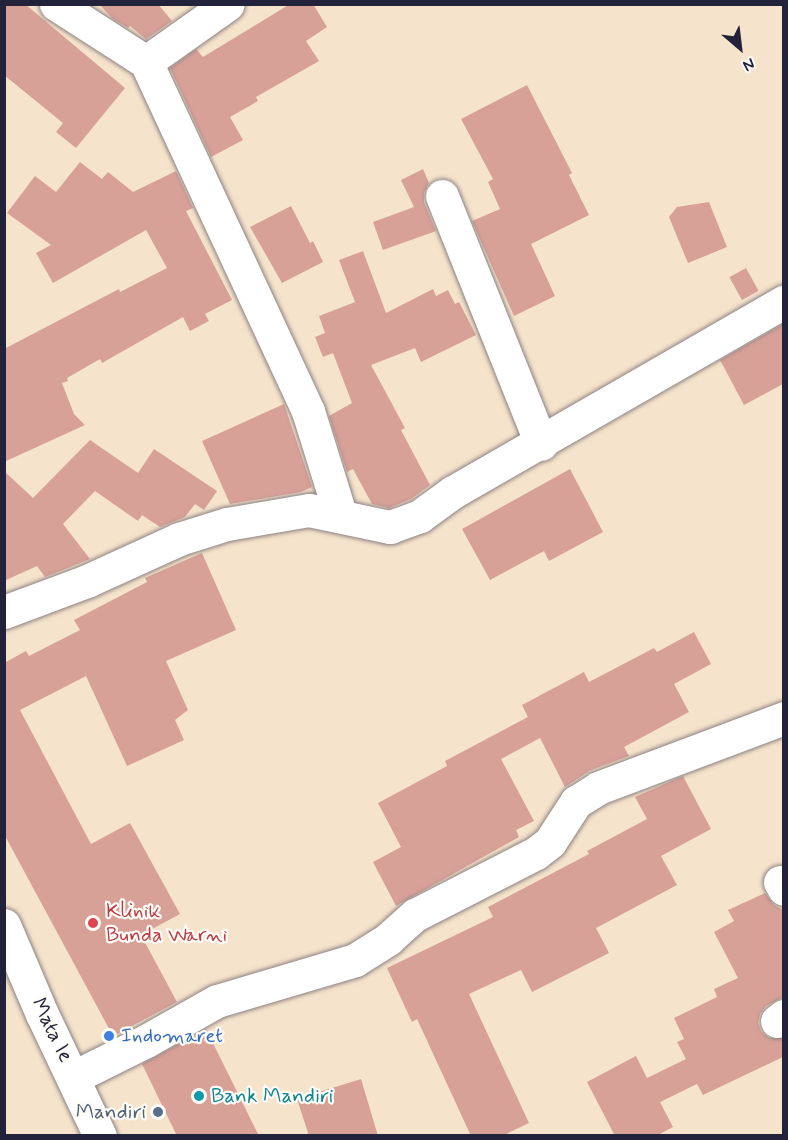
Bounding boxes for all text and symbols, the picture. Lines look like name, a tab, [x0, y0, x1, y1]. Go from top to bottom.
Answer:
north arrow	[710, 18, 770, 78]
text: N	[739, 53, 758, 76]
place label: Klinik Bunda Warni	[106, 898, 227, 948]
marker: Klinik Bunda Warni	[84, 914, 102, 932]
street label: Mata Ie	[25, 992, 79, 1068]
place label: Indomaret	[121, 1023, 223, 1049]
marker: Indomaret	[102, 1029, 116, 1043]
place label: Bank Mandiri	[211, 1083, 333, 1109]
marker: Bank Mandiri	[192, 1089, 206, 1103]
place label: Mandiri	[76, 1099, 146, 1125]
marker: Mandiri	[151, 1105, 165, 1119]

